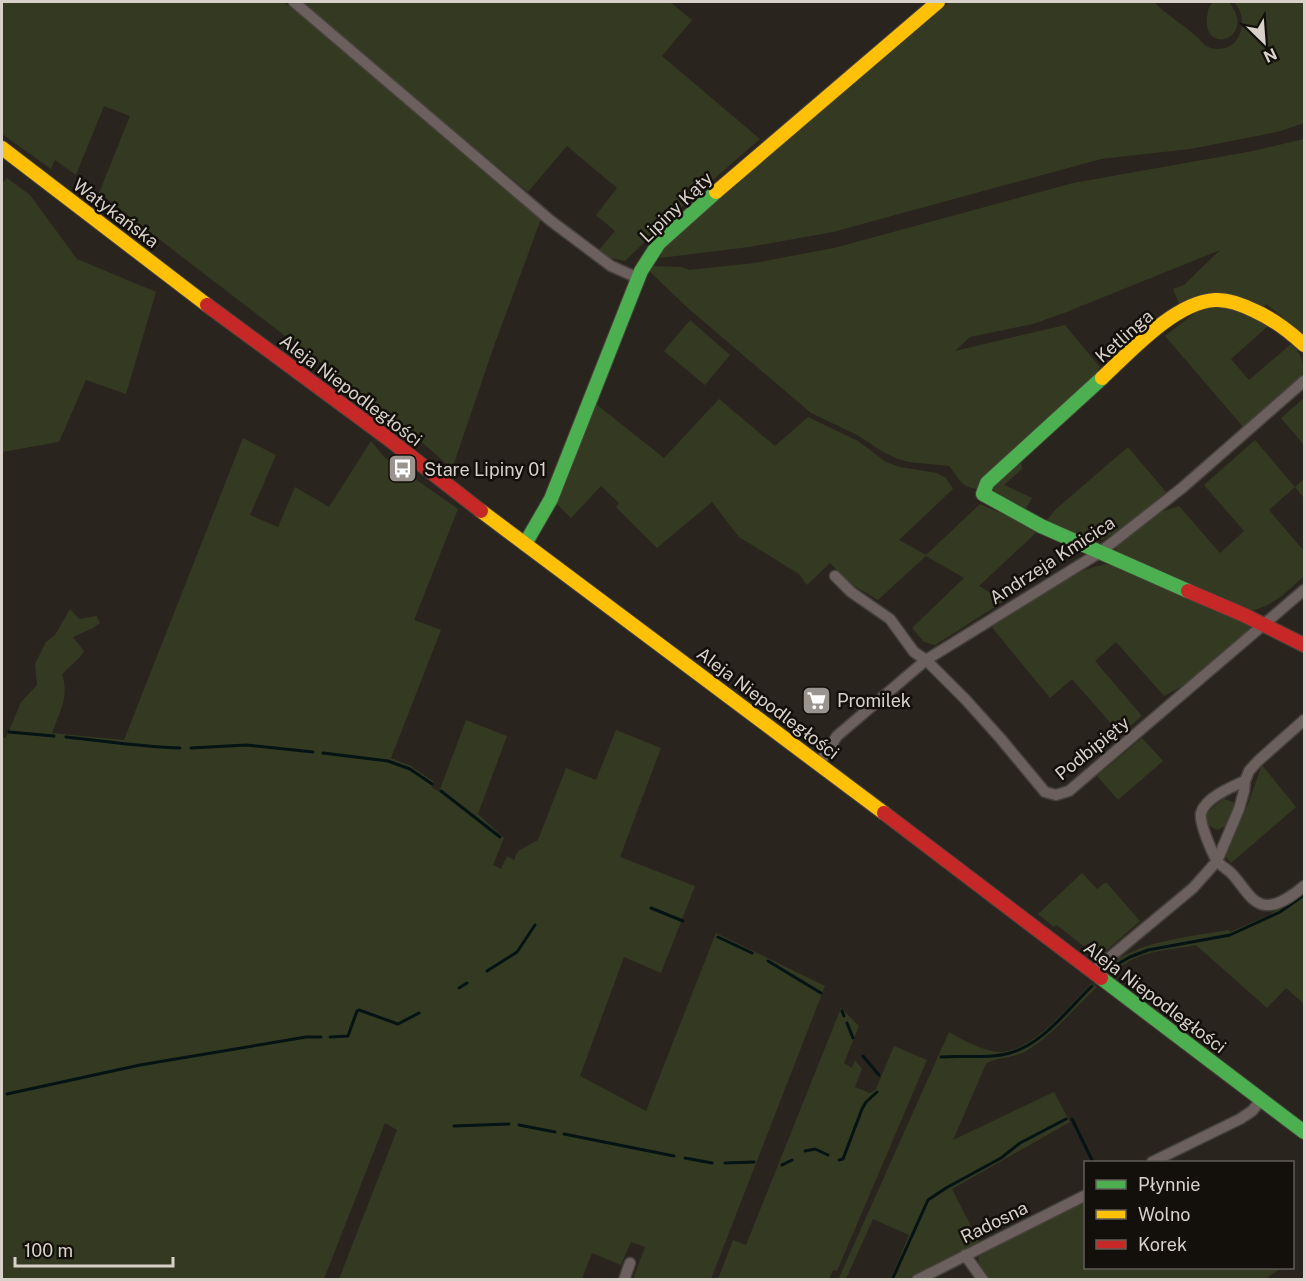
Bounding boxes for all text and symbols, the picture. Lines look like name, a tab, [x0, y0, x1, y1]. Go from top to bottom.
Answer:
north arrow	[1234, 12, 1294, 72]
text: N	[1260, 44, 1280, 66]
street label: Lipiny Kąty	[635, 167, 717, 247]
street label: Watykańska	[69, 174, 163, 252]
street label: Ketlinga	[1091, 305, 1157, 367]
street label: Aleja Niepodległości	[276, 330, 426, 450]
bus stop icon: Stare Lipiny 01	[387, 453, 419, 485]
place label: Stare Lipiny 01	[424, 459, 547, 480]
street label: Andrzeja Kmicica	[985, 512, 1119, 608]
street label: Aleja Niepodległości	[693, 643, 843, 763]
supermarket icon: Promilek	[800, 684, 832, 716]
place label: Promilek	[837, 690, 911, 711]
street label: Podbipięty	[1051, 712, 1134, 784]
street label: Aleja Niepodległości	[1080, 937, 1230, 1057]
legend	[1084, 1161, 1294, 1269]
text: Płynnie	[1138, 1174, 1201, 1195]
street label: Radosna	[957, 1197, 1031, 1247]
text: Wolno	[1138, 1204, 1190, 1225]
scale bar	[15, 1230, 172, 1268]
text: Korek	[1138, 1234, 1187, 1255]
text: 100 m	[24, 1240, 73, 1261]

